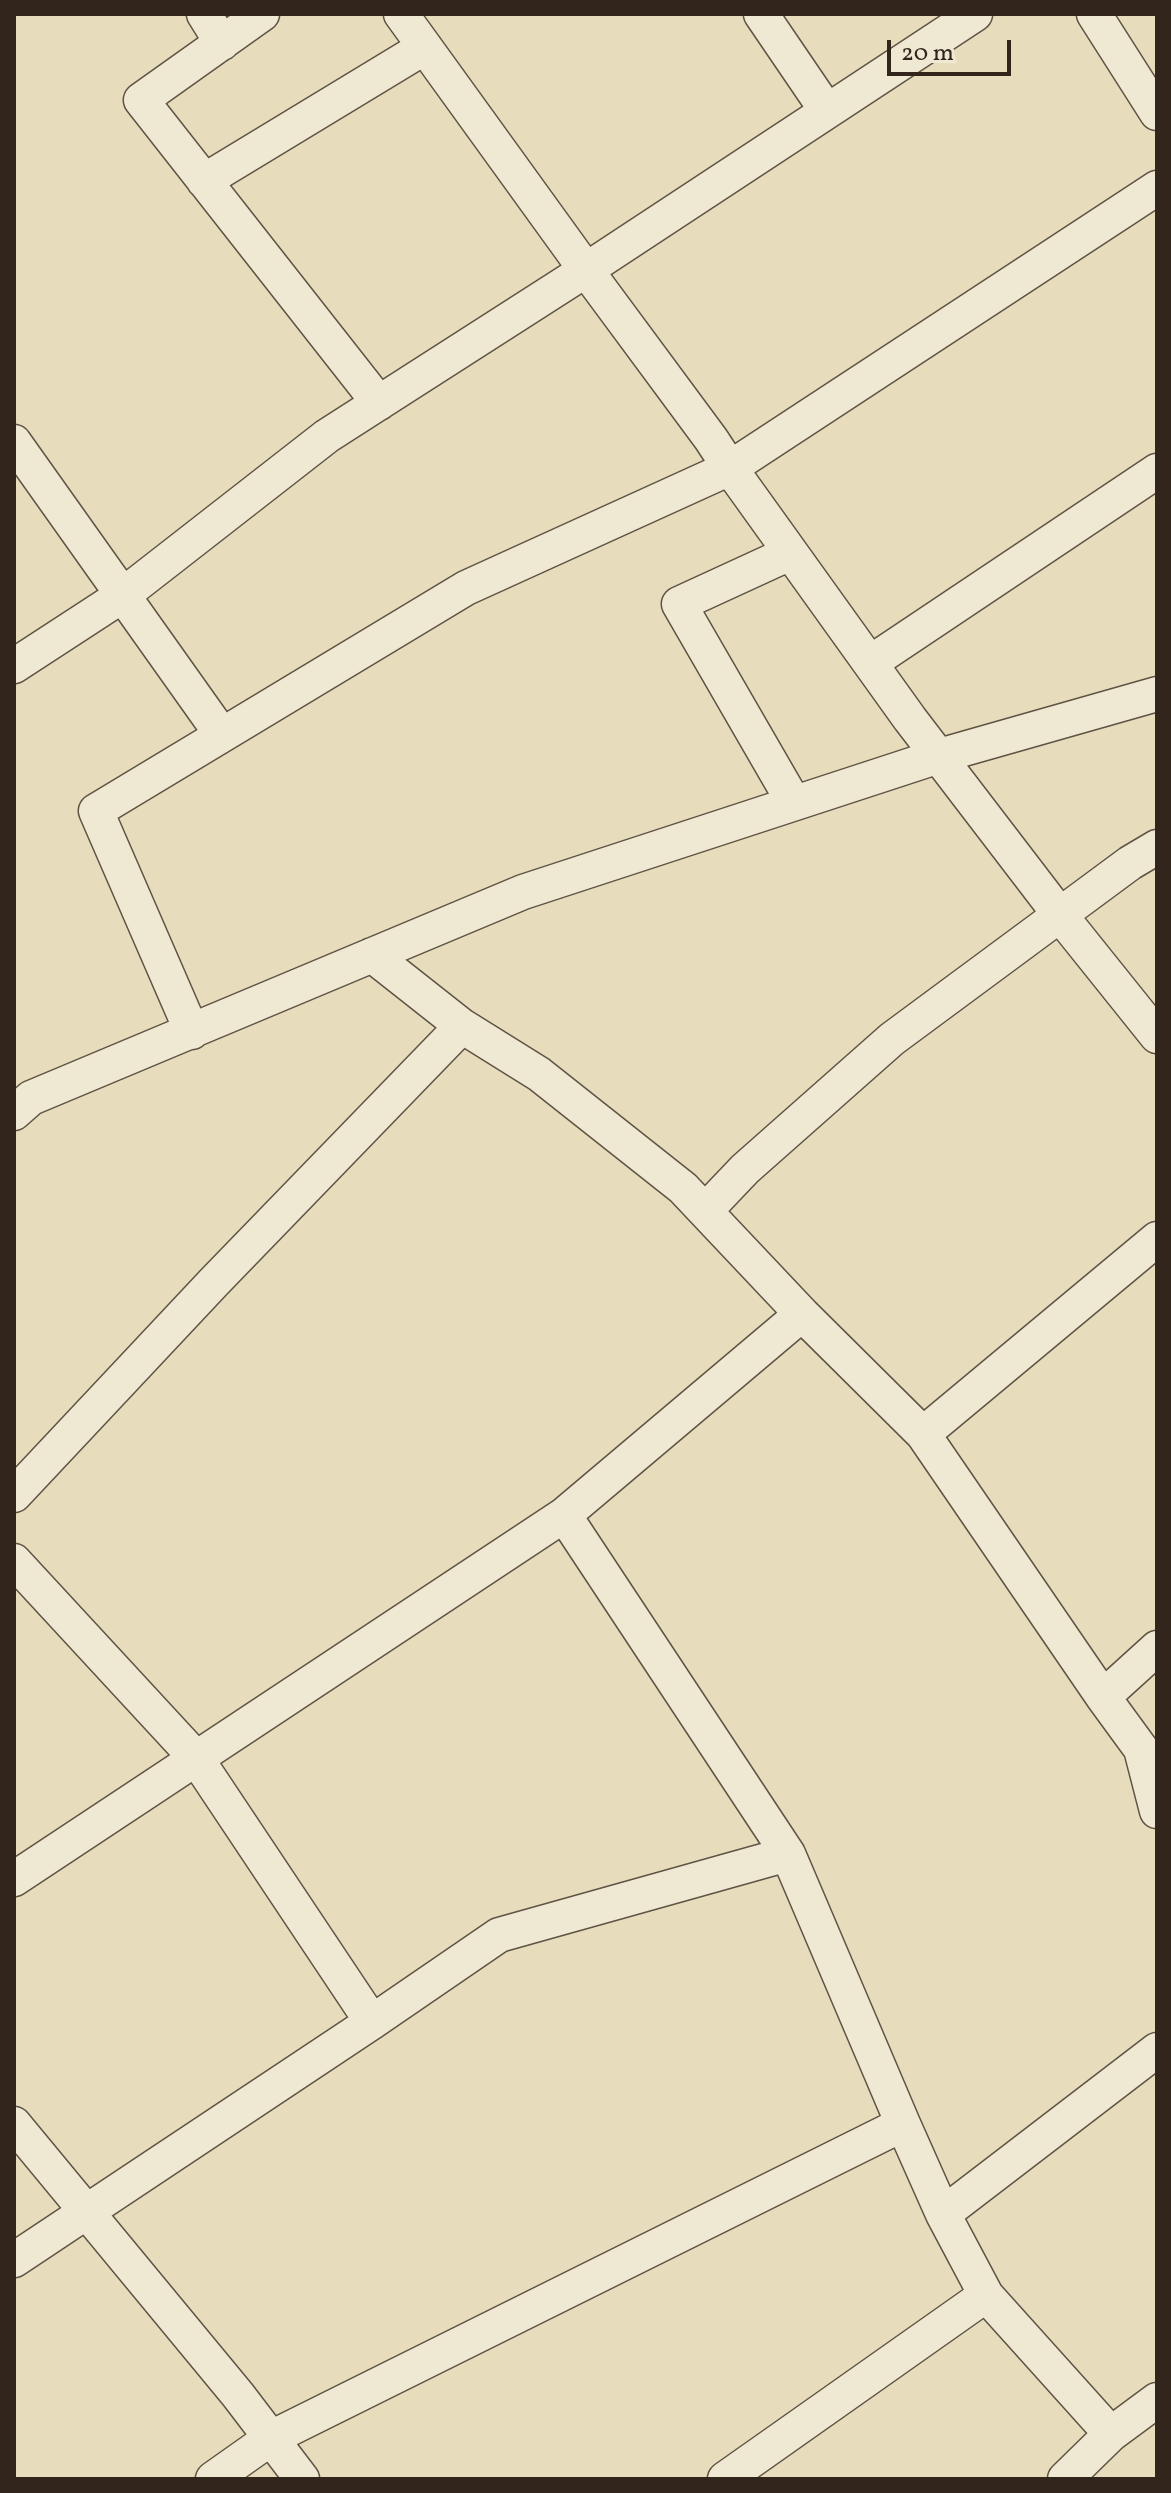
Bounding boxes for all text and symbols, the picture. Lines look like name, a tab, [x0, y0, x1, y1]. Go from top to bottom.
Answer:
scale bar	[891, 24, 1015, 74]
text: 20 m	[901, 37, 954, 71]

